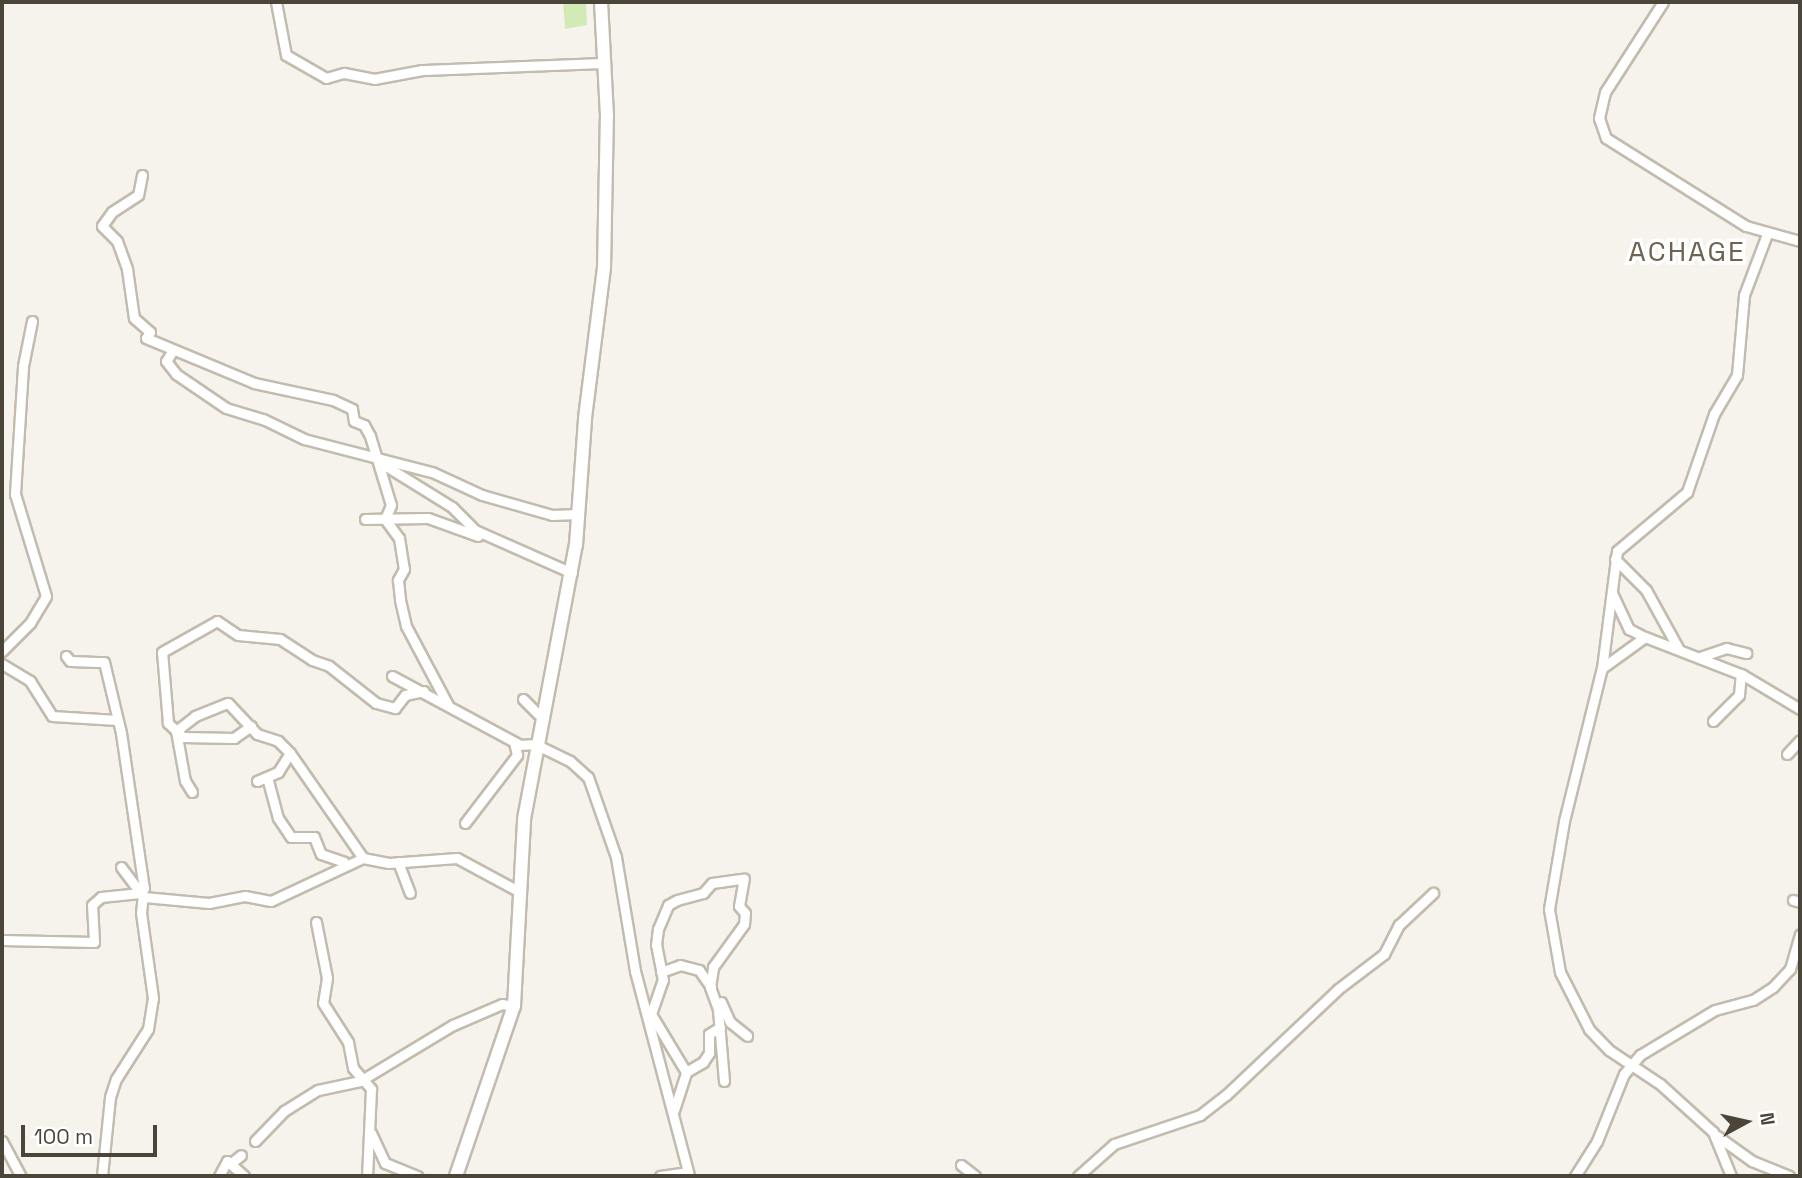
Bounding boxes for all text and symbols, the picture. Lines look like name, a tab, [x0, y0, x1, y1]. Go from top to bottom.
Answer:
district label: ACHAGE	[1629, 234, 1745, 268]
north arrow	[1711, 1087, 1781, 1157]
text: N	[1754, 1111, 1781, 1127]
scale bar	[24, 1112, 161, 1156]
text: 100 m	[34, 1123, 93, 1150]

